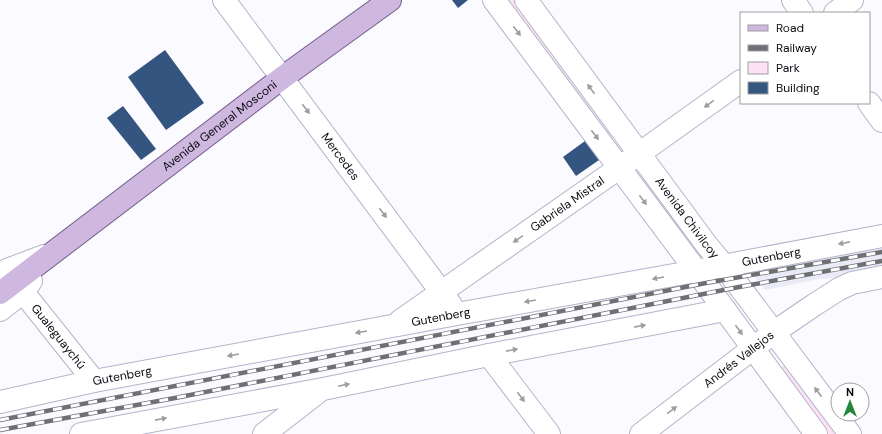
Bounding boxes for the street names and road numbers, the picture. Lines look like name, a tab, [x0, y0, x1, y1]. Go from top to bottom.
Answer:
street label: Avenida General Mosconi	[159, 77, 280, 175]
street label: Mercedes	[318, 129, 363, 183]
street label: Gabriela Mistral	[527, 173, 607, 236]
street label: Avenida Chivilcoy	[651, 174, 723, 262]
street label: Gutenberg	[741, 243, 802, 270]
street label: Gualeguaychú	[28, 301, 89, 372]
street label: Gutenberg	[410, 304, 472, 330]
street label: Andrés Vallejos	[700, 327, 777, 391]
street label: Gutenberg	[91, 362, 153, 389]

